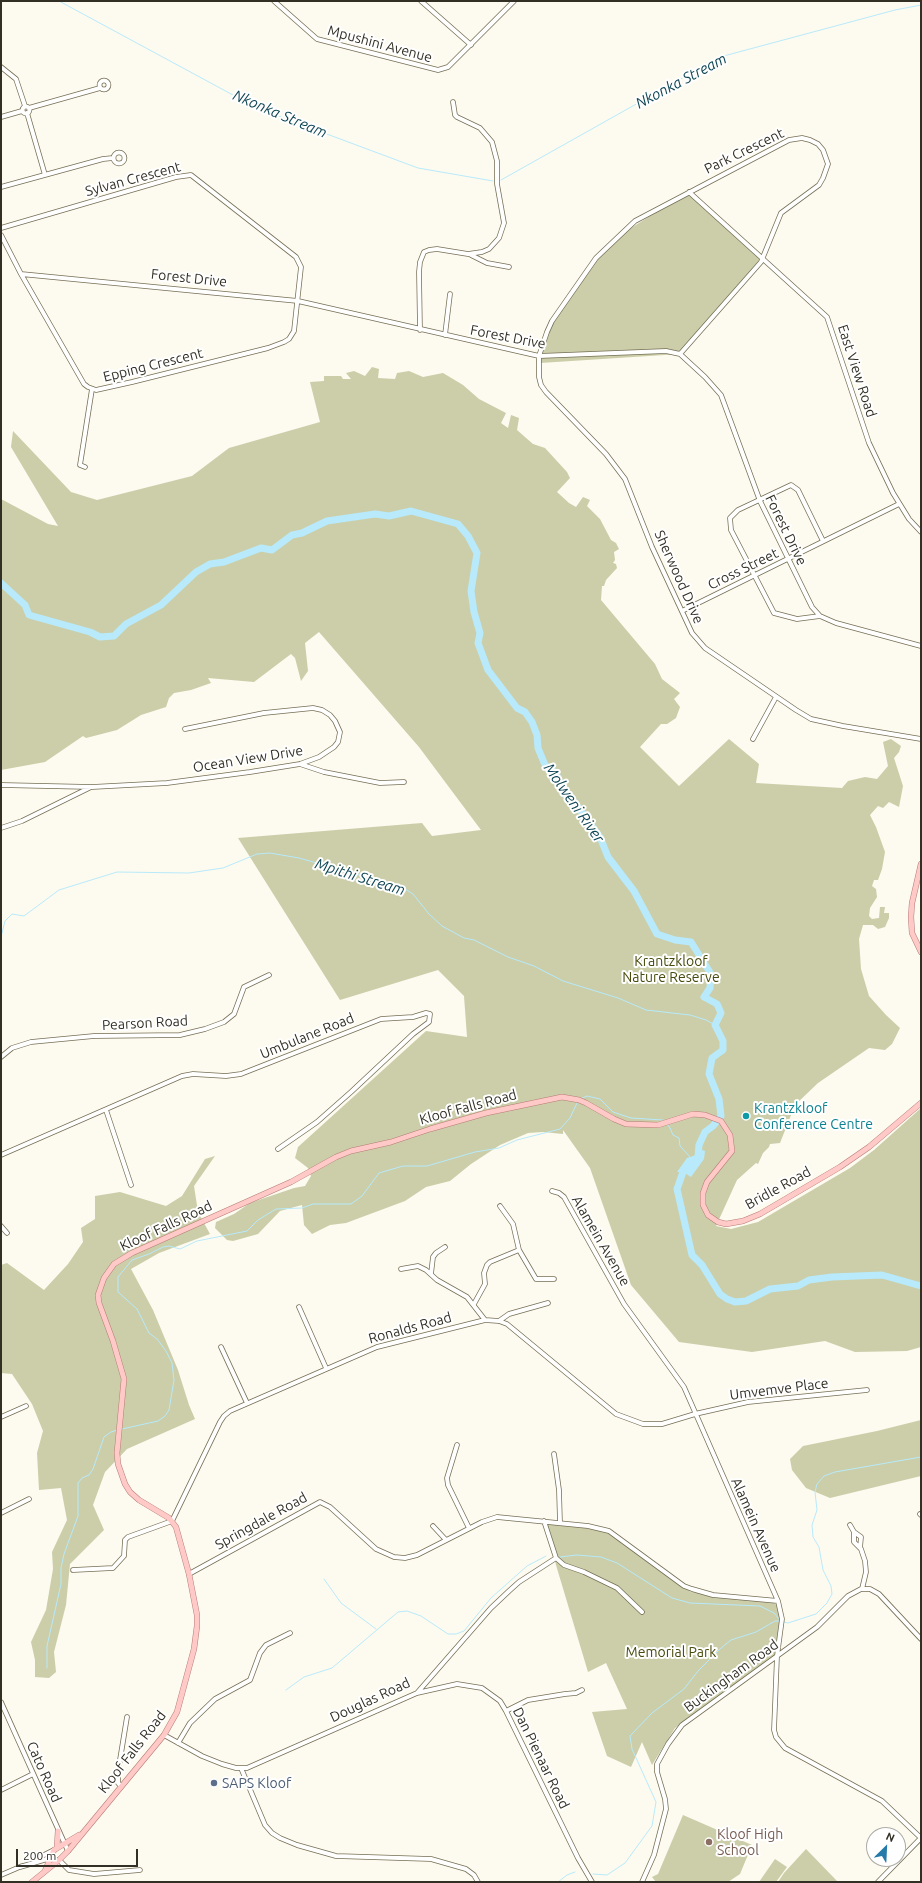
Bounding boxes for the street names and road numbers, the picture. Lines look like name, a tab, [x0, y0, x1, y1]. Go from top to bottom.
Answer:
street label: Mpushini Avenue	[326, 22, 434, 66]
street label: Park Crescent	[701, 125, 787, 177]
street label: Sylvan Crescent	[83, 158, 183, 200]
street label: Forest Drive	[150, 266, 228, 290]
street label: Forest Drive	[469, 321, 547, 353]
street label: East View Road	[834, 322, 880, 420]
street label: Epping Crescent	[101, 344, 205, 386]
street label: Forest Drive	[762, 492, 810, 568]
street label: Sherwood Drive	[651, 528, 707, 626]
street label: Cross Street	[705, 545, 781, 593]
street label: Ocean View Drive	[192, 742, 304, 776]
street label: Umbulane Road	[258, 1009, 356, 1063]
street label: Pearson Road	[102, 1012, 188, 1034]
street label: Kloof Falls Road	[418, 1086, 518, 1128]
street label: Bridle Road	[742, 1163, 814, 1213]
street label: Alamein Avenue	[568, 1193, 634, 1289]
street label: Kloof Falls Road	[117, 1197, 215, 1255]
street label: Ronalds Road	[367, 1309, 453, 1347]
street label: Umvemve Place	[729, 1375, 829, 1403]
street label: Alamein Avenue	[728, 1475, 784, 1575]
street label: Springdale Road	[212, 1489, 310, 1553]
street label: Buckingham Road	[680, 1636, 782, 1716]
street label: Douglas Road	[327, 1674, 413, 1726]
street label: Dan Pienaar Road	[509, 1704, 573, 1812]
street label: Kloof Falls Road	[95, 1707, 169, 1797]
street label: Cato Road	[23, 1739, 65, 1805]

